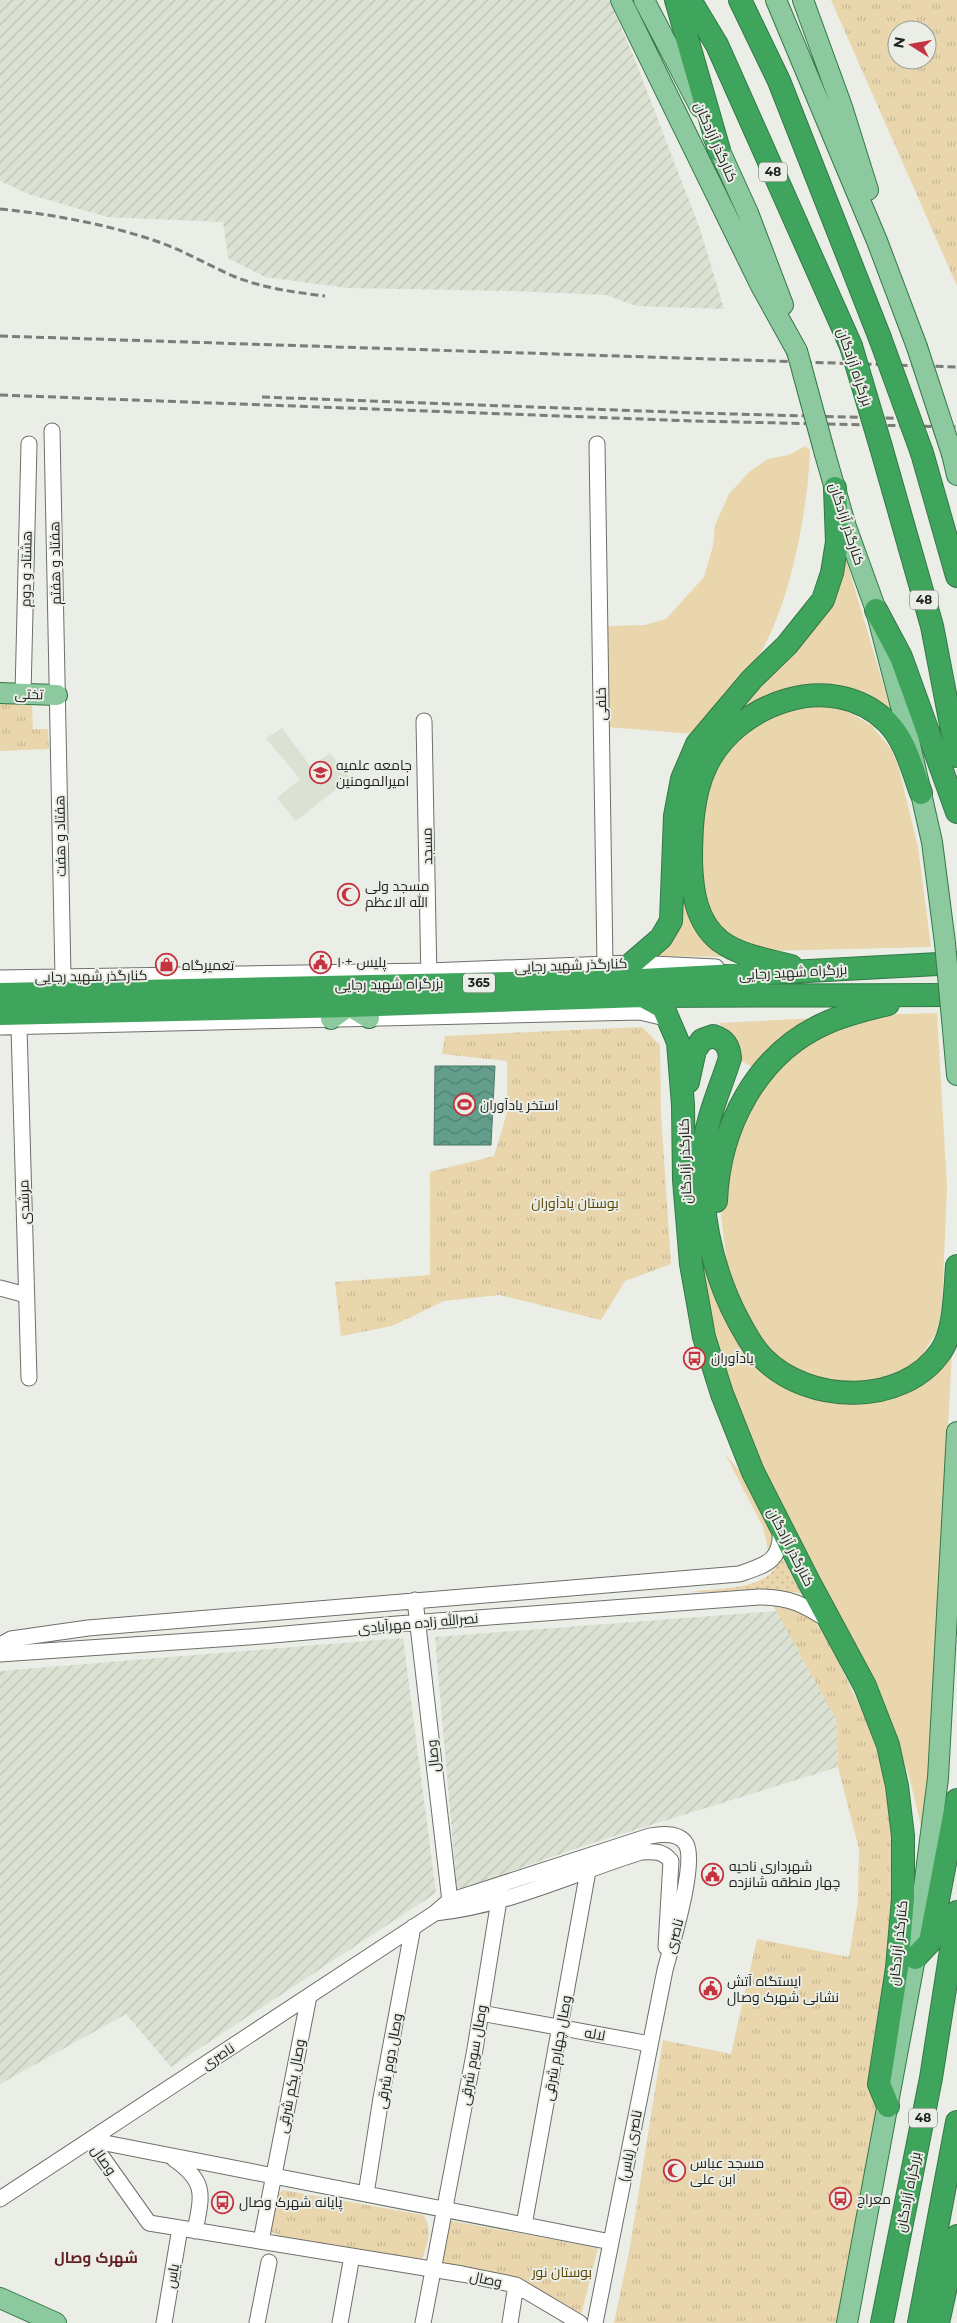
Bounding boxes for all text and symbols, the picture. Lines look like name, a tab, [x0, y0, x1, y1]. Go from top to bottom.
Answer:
north arrow	[887, 20, 937, 70]
text: N	[889, 35, 909, 50]
street label: کنارگذر آزادگان	[690, 99, 742, 185]
road number: 48	[759, 162, 787, 182]
street label: بزرگراه آزادگان	[833, 325, 877, 409]
street label: کنارگذر آزادگان	[825, 480, 869, 568]
street label: هفتاد و هفتم	[45, 521, 66, 605]
street label: هشتاد و دوم	[16, 531, 37, 607]
road number: 48	[910, 590, 938, 610]
street label: تختی	[14, 685, 44, 704]
street label: خلفی	[592, 687, 610, 721]
place label: جامعه علمیه امیرالمومنین	[336, 756, 412, 790]
school or university icon: جامعه علمیه امیرالمومنین	[308, 761, 332, 785]
street label: هفتاد و هفت	[50, 795, 70, 877]
street label: مسجد	[418, 827, 436, 865]
place label: مسجد ولی الله الاعظم	[365, 877, 429, 912]
mosque icon: مسجد ولی الله الاعظم	[337, 882, 361, 906]
public building icon: پلیس +۱۰	[309, 950, 333, 974]
shop icon: تعمیرگاه	[154, 953, 178, 977]
place label: پلیس +۱۰	[337, 953, 386, 972]
street label: کنارگذر شهید رجایی	[514, 954, 628, 976]
place label: تعمیرگاه	[182, 956, 234, 974]
street label: بزرگراه شهید رجایی	[738, 960, 848, 984]
street label: کنارگذر شهید رجایی	[34, 966, 148, 986]
street label: بزرگراه شهید رجایی	[335, 974, 443, 994]
road number: 365	[463, 974, 495, 992]
sports icon: استخر یادآوران	[452, 1093, 476, 1117]
place label: استخر یادآوران	[480, 1096, 559, 1114]
street label: کنارگذر آزادگان	[675, 1118, 695, 1204]
street label: مرشدی	[14, 1179, 34, 1225]
park label: بوستان یادآوران	[531, 1194, 619, 1212]
bus stop icon: یادآوران	[683, 1346, 707, 1370]
place label: یادآوران	[711, 1349, 754, 1367]
street label: کنارگذر آزادگان	[763, 1505, 819, 1589]
street label: نصرالله زاده مهرآبادی	[357, 1609, 479, 1637]
street label: وصال	[422, 1739, 444, 1773]
place label: شهرداری ناحیه چهار منطقه شانزده	[729, 1857, 840, 1892]
public building icon: شهرداری ناحیه چهار منطقه شانزده	[701, 1862, 725, 1886]
street label: کنارگذر آزادگان	[885, 1899, 911, 1987]
street label: ناصری	[661, 1916, 687, 1956]
place label: ایستگاه آتش نشانی شهرک وصال	[727, 1972, 839, 2006]
public building icon: ایستگاه آتش نشانی شهرک وصال	[699, 1977, 723, 2001]
street label: وصال چهارم شرقی	[539, 1994, 576, 2102]
street label: وصال سوم شرقی	[455, 2003, 492, 2107]
street label: وصال دوم شرقی	[372, 2012, 407, 2110]
street label: لاله	[583, 2023, 607, 2045]
street label: وصال یکم شرقی	[273, 2037, 310, 2135]
street label: ناصری	[198, 2039, 238, 2073]
street label: ناصری (یاس)	[614, 2108, 646, 2184]
road number: 48	[909, 2108, 937, 2128]
street label: وصال	[87, 2141, 121, 2179]
street label: بزرگراه آزادگان	[891, 2150, 925, 2234]
place label: مسجد عباس ابن علی	[690, 2154, 764, 2188]
mosque icon: مسجد عباس ابن علی	[662, 2159, 686, 2183]
bus stop icon: معراج	[829, 2187, 853, 2211]
bus stop icon: پایانه شهرک وصال	[211, 2190, 235, 2214]
place label: معراج	[857, 2190, 891, 2208]
place label: پایانه شهرک وصال	[239, 2193, 343, 2212]
district label: شهرک وصال	[54, 2248, 138, 2267]
street label: یاس	[161, 2262, 183, 2290]
park label: بوستان نور	[531, 2263, 592, 2281]
street label: وصال	[468, 2267, 504, 2291]

